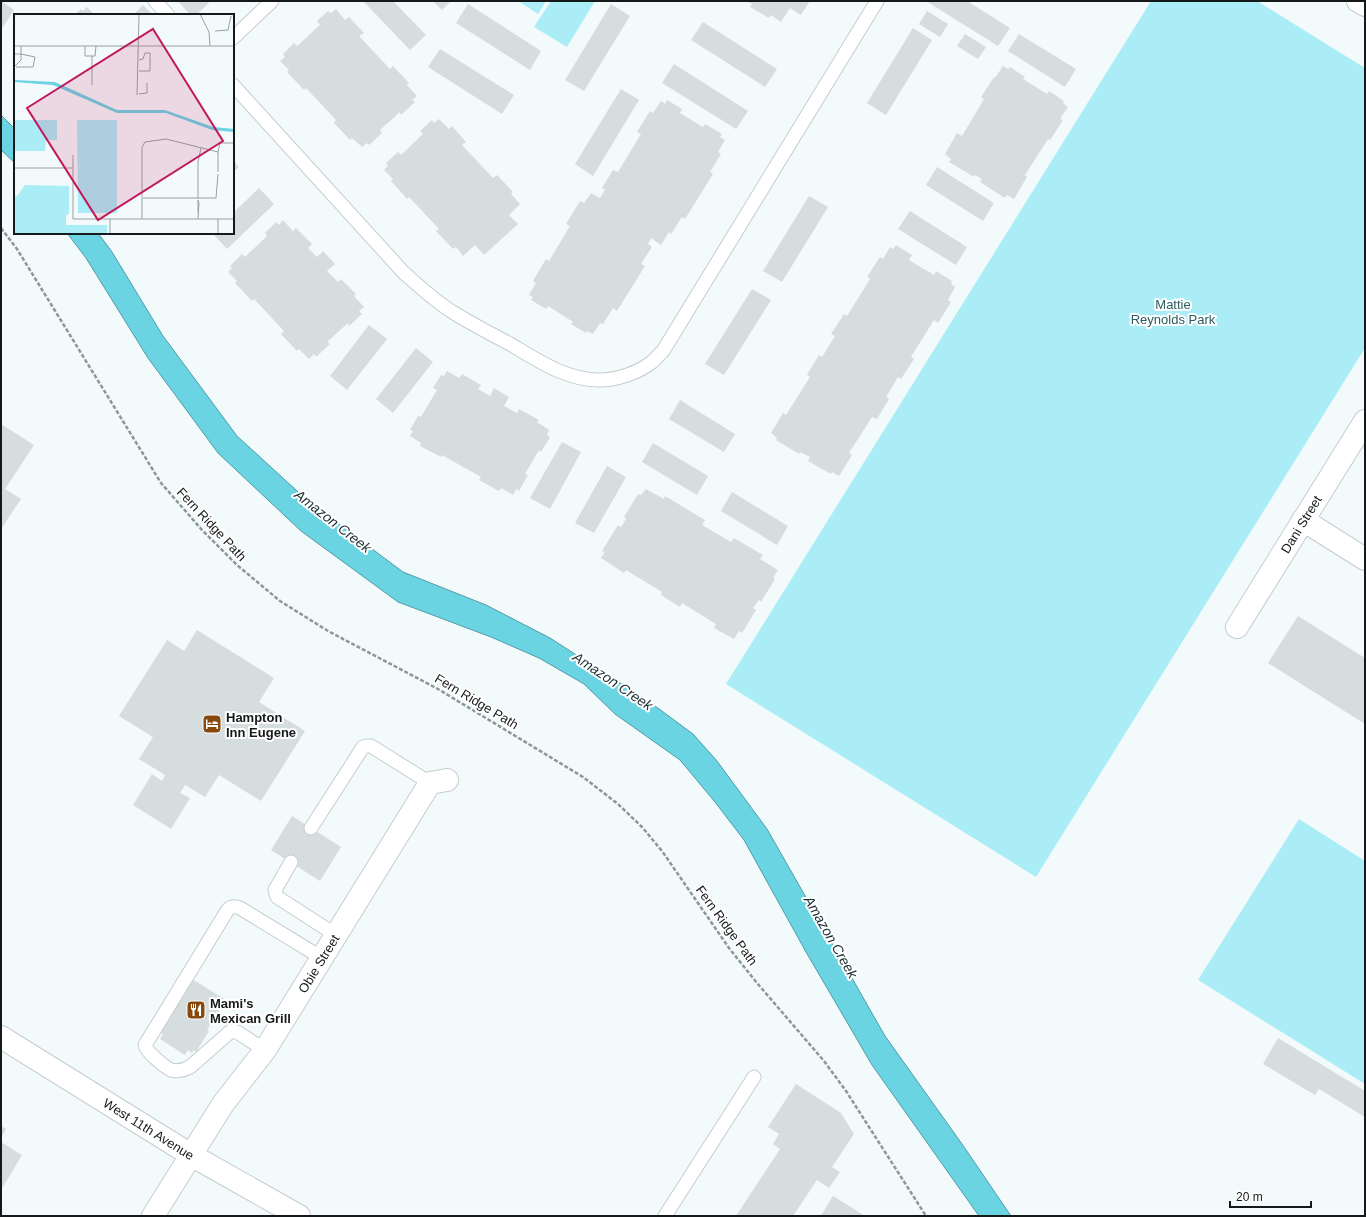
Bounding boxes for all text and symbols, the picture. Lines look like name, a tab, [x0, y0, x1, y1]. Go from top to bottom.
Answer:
inset map	[14, 14, 234, 234]
park label: Mattie Reynolds Park	[1131, 297, 1216, 327]
street label: Fern Ridge Path	[174, 485, 249, 564]
water label: Amazon Creek	[291, 486, 375, 556]
street label: Dani Street	[1278, 493, 1325, 556]
water label: Amazon Creek	[569, 648, 657, 714]
street label: Fern Ridge Path	[432, 671, 521, 732]
place label: Hampton Inn Eugene	[226, 710, 296, 740]
hotel icon: Hampton Inn Eugene	[201, 713, 223, 735]
street label: Fern Ridge Path	[693, 883, 760, 968]
water label: Amazon Creek	[800, 892, 862, 982]
street label: Obie Street	[295, 932, 343, 996]
place label: Mami's Mexican Grill	[210, 996, 291, 1026]
restaurant icon: Mami's Mexican Grill	[185, 999, 207, 1021]
street label: West 11th Avenue	[100, 1095, 197, 1163]
scale bar	[1230, 1183, 1311, 1209]
text: 20 m	[1236, 1190, 1263, 1204]

